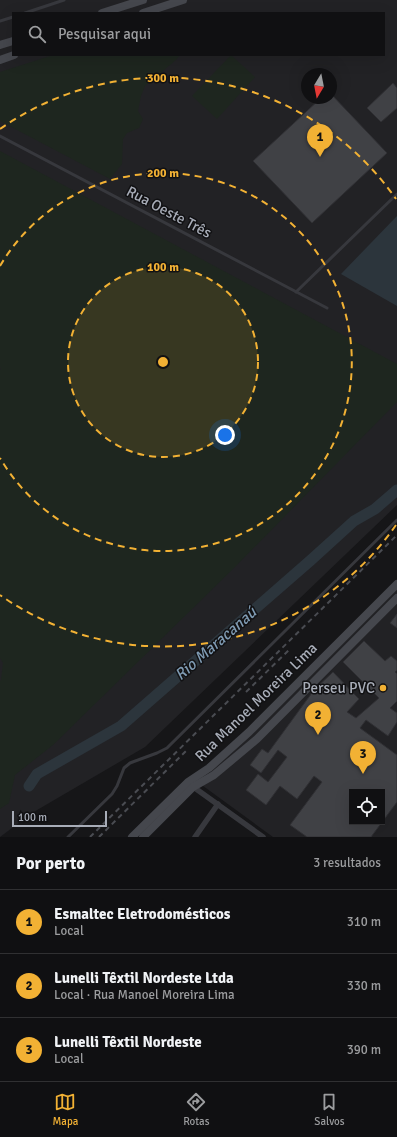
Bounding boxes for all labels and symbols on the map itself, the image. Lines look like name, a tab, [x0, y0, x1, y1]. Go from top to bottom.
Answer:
north arrow	[301, 68, 337, 104]
text: 300 m	[147, 71, 179, 86]
pin: 1	[307, 124, 333, 157]
text: 200 m	[147, 166, 179, 181]
street label: Rua Oeste Três	[123, 182, 215, 242]
text: 100 m	[147, 260, 179, 275]
centre of rings	[156, 355, 170, 369]
your location	[215, 425, 235, 445]
water label: Rio Maracanaú	[171, 602, 262, 685]
street label: Rua Manoel Moreira Lima	[191, 639, 321, 765]
place label: Perseu PVC	[302, 679, 375, 697]
marker: Perseu PVC	[378, 683, 388, 693]
pin: 2	[305, 702, 331, 735]
pin: 3	[350, 741, 376, 774]
scale bar	[12, 809, 107, 828]

